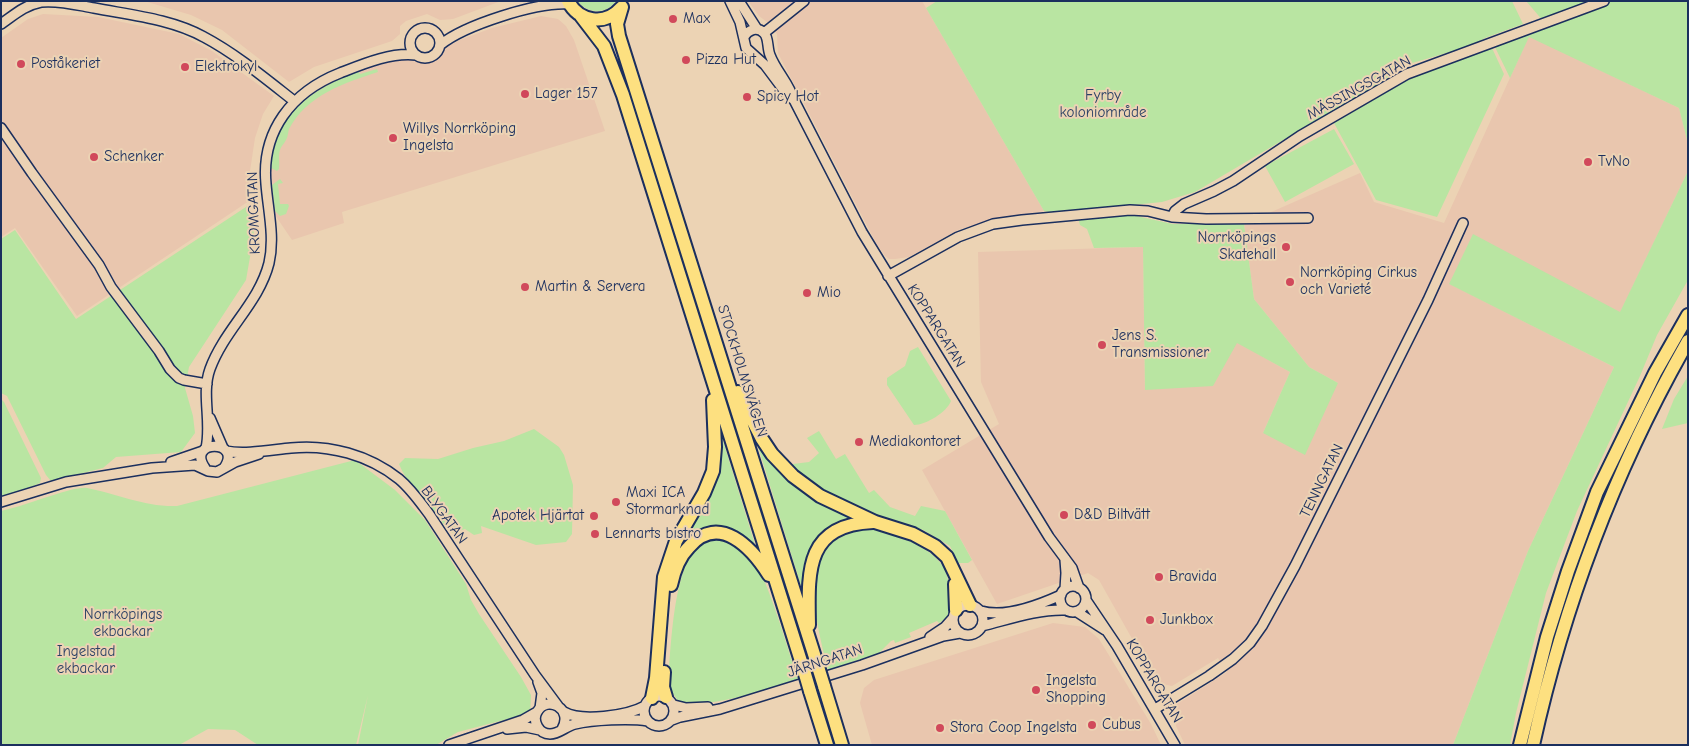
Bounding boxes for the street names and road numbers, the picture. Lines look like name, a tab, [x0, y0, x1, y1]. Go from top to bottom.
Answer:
street label: MÄSSINGSGATAN	[1304, 52, 1414, 124]
street label: KROMGATAN	[244, 171, 264, 255]
street label: KOPPARGATAN	[903, 281, 969, 371]
street label: STOCKHOLMSVÄGEN	[713, 303, 771, 439]
street label: TENNGATAN	[1296, 441, 1348, 521]
street label: BLYGATAN	[417, 482, 471, 548]
street label: KOPPARGATAN	[1122, 636, 1186, 726]
street label: JÄRNGATAN	[785, 640, 865, 682]

